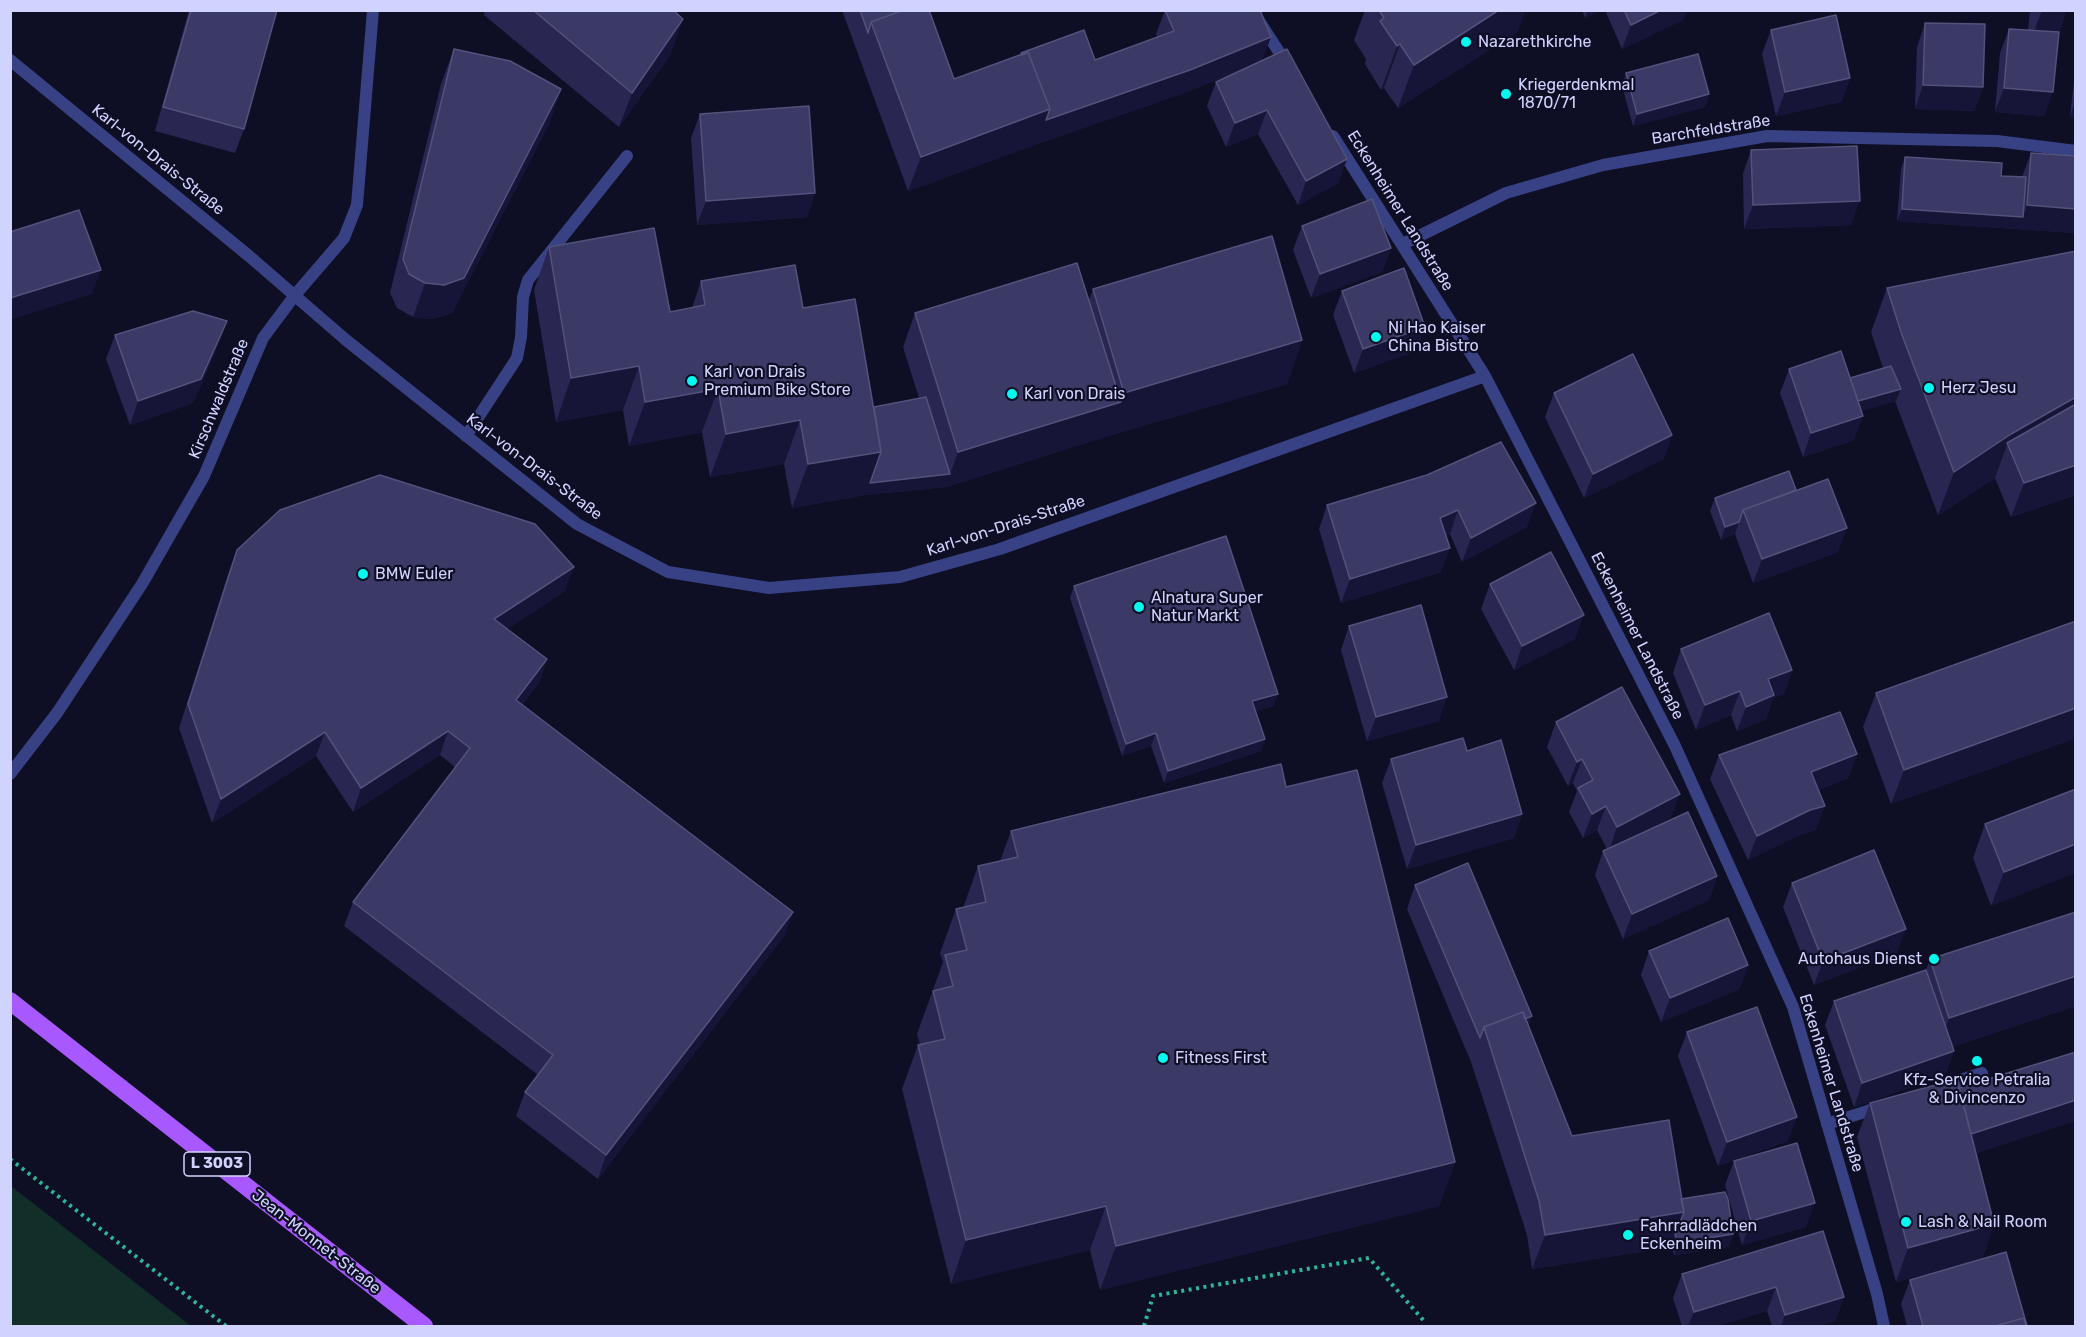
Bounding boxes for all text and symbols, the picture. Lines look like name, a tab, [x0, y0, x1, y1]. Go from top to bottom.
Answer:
place label: Nazarethkirche	[1478, 32, 1591, 52]
marker: Nazarethkirche	[1459, 35, 1473, 49]
place label: Kriegerdenkmal 1870/71	[1518, 75, 1634, 113]
marker: Kriegerdenkmal 1870/71	[1499, 87, 1513, 101]
street label: Karl-von-Drais-Straße	[88, 101, 228, 219]
street label: Barchfeldstraße	[1650, 111, 1772, 149]
street label: Eckenheimer Landstraße	[1343, 127, 1457, 295]
place label: Ni Hao Kaiser China Bistro	[1388, 318, 1486, 356]
marker: Ni Hao Kaiser China Bistro	[1369, 330, 1383, 344]
street label: Kirschwaldstraße	[185, 336, 253, 462]
place label: Karl von Drais Premium Bike Store	[704, 362, 851, 400]
marker: Karl von Drais Premium Bike Store	[685, 374, 699, 388]
place label: Herz Jesu	[1941, 378, 2016, 398]
marker: Herz Jesu	[1922, 381, 1936, 395]
place label: Karl von Drais	[1024, 384, 1125, 404]
marker: Karl von Drais	[1005, 387, 1019, 401]
street label: Karl-von-Drais-Straße	[462, 410, 606, 524]
street label: Karl-von-Drais-Straße	[924, 491, 1088, 561]
street label: Eckenheimer Landstraße	[1586, 549, 1688, 723]
place label: BMW Euler	[375, 564, 453, 584]
marker: BMW Euler	[356, 567, 370, 581]
place label: Alnatura Super Natur Markt	[1151, 588, 1263, 626]
marker: Alnatura Super Natur Markt	[1132, 600, 1146, 614]
place label: Autohaus Dienst	[1798, 949, 1922, 969]
marker: Autohaus Dienst	[1927, 952, 1941, 966]
street label: Eckenheimer Landstraße	[1795, 992, 1867, 1174]
place label: Fitness First	[1175, 1048, 1267, 1068]
marker: Fitness First	[1156, 1051, 1170, 1065]
marker: Kfz-Service Petralia & Divincenzo	[1970, 1054, 1984, 1068]
place label: Kfz-Service Petralia & Divincenzo	[1904, 1070, 2050, 1108]
road number: L 3003	[184, 1152, 250, 1176]
street label: Jean-Monnet-Straße	[248, 1186, 384, 1298]
place label: Lash & Nail Room	[1918, 1212, 2047, 1232]
marker: Lash & Nail Room	[1899, 1215, 1913, 1229]
place label: Fahrradlädchen Eckenheim	[1640, 1216, 1757, 1254]
marker: Fahrradlädchen Eckenheim	[1621, 1228, 1635, 1242]

